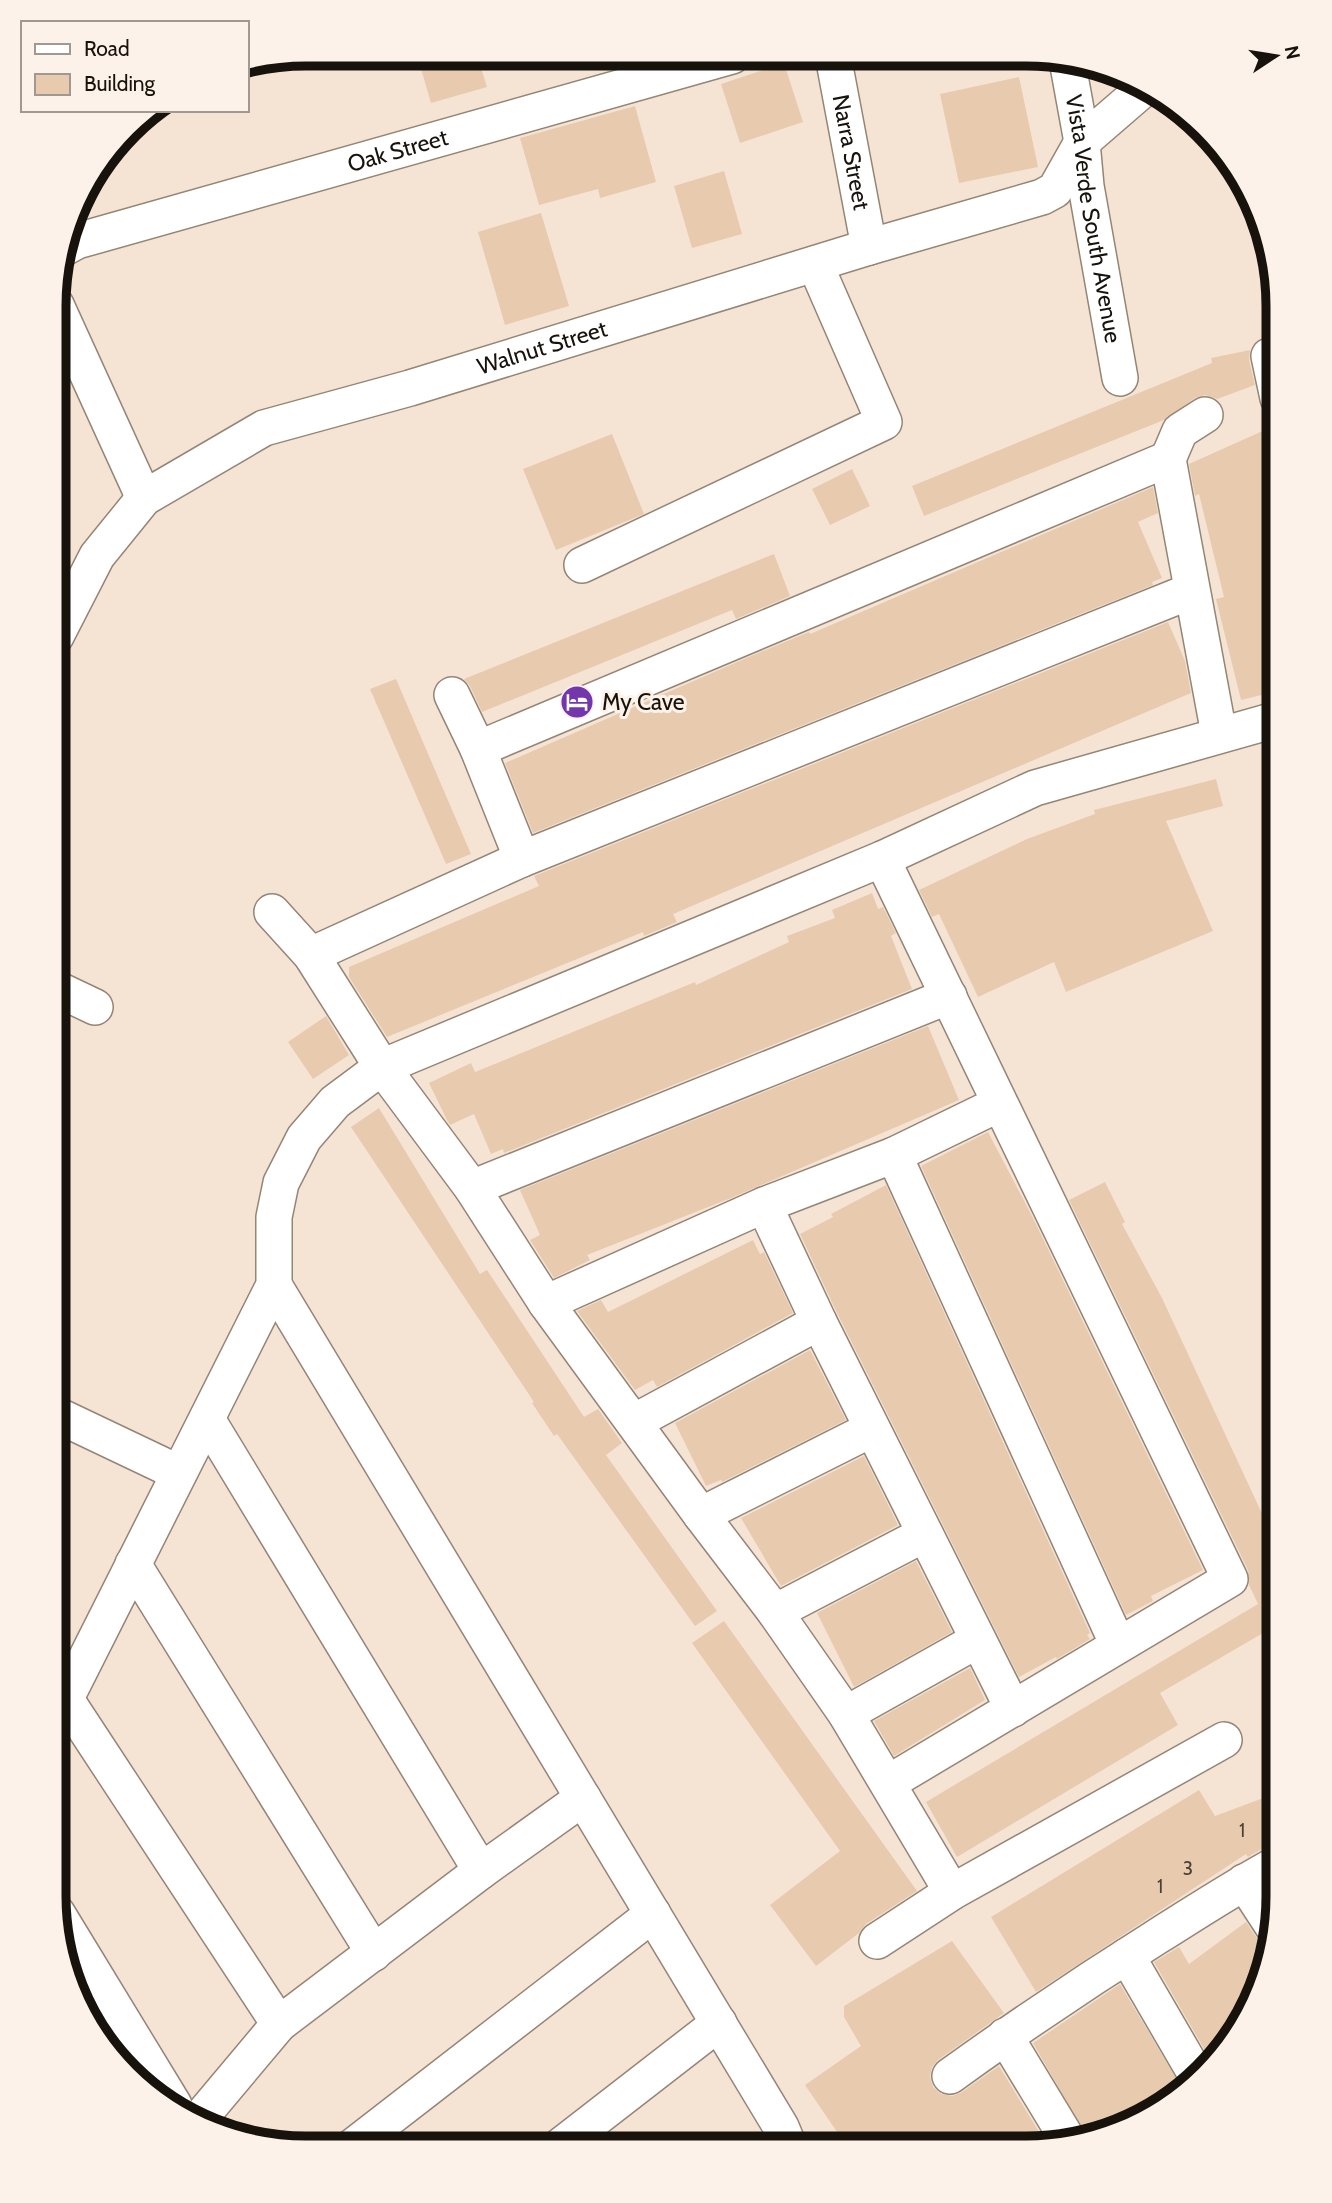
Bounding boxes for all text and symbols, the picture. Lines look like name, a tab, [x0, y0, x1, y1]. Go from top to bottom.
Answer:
legend	[21, 21, 248, 112]
north arrow	[1241, 21, 1311, 91]
text: Road	[84, 36, 130, 61]
text: N	[1279, 44, 1305, 62]
text: Building	[84, 71, 156, 96]
street label: Narra Street	[827, 92, 876, 213]
street label: Vista Verde South Avenue	[1060, 92, 1128, 345]
street label: Oak Street	[344, 123, 451, 178]
street label: Walnut Street	[474, 314, 611, 381]
hotel icon: My Cave	[558, 683, 596, 721]
place label: My Cave	[602, 688, 685, 716]
house number: 1	[1239, 1819, 1245, 1842]
house number: 3	[1183, 1857, 1193, 1880]
house number: 1	[1157, 1875, 1163, 1898]

